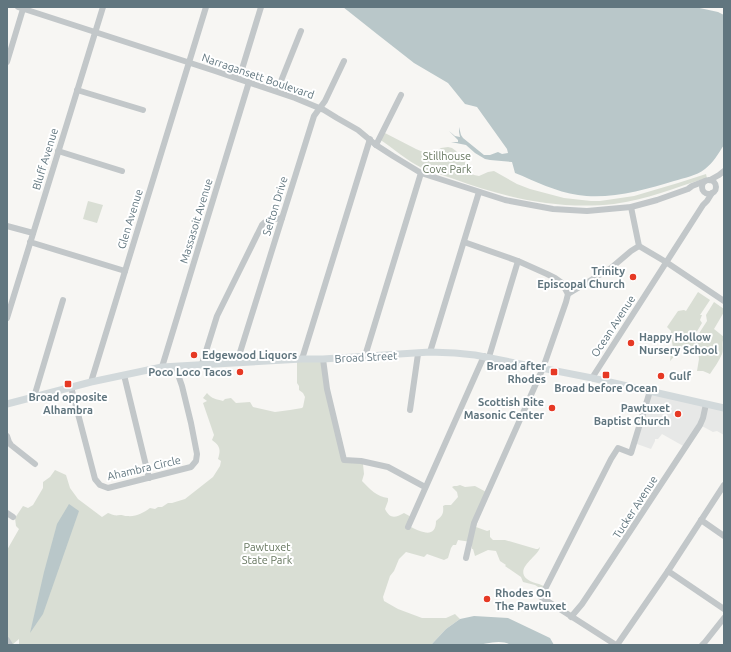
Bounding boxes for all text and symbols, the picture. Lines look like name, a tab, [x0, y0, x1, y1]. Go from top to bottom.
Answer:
street label: Narragansett Boulevard	[200, 51, 316, 101]
street label: Bluff Avenue	[30, 127, 60, 191]
park label: Stillhouse Cove Park	[423, 150, 472, 175]
street label: Sefton Drive	[260, 175, 290, 237]
street label: Massasoit Avenue	[177, 177, 215, 265]
street label: Glen Avenue	[115, 188, 145, 250]
place label: Trinity Episcopal Church	[537, 265, 625, 290]
marker: Trinity Episcopal Church	[628, 272, 638, 282]
street label: Ocean Avenue	[589, 293, 637, 359]
place label: Happy Hollow Nursery School	[639, 331, 718, 356]
marker: Happy Hollow Nursery School	[626, 338, 636, 348]
place label: Edgewood Liquors	[202, 349, 297, 361]
street label: Broad Street	[334, 349, 398, 365]
marker: Edgewood Liquors	[189, 350, 199, 360]
place label: Broad after Rhodes	[487, 360, 546, 385]
place label: Poco Loco Tacos	[148, 366, 232, 378]
marker: Poco Loco Tacos	[235, 367, 245, 377]
marker: Broad after Rhodes	[549, 367, 559, 377]
marker: Broad before Ocean	[601, 370, 611, 380]
place label: Gulf	[669, 370, 691, 382]
marker: Gulf	[656, 371, 666, 381]
marker: Broad opposite Alhambra	[63, 379, 73, 389]
place label: Broad before Ocean	[554, 382, 658, 394]
place label: Broad opposite Alhambra	[28, 391, 108, 416]
place label: Scottish Rite Masonic Center	[464, 396, 544, 421]
place label: Pawtuxet Baptist Church	[594, 402, 670, 427]
marker: Scottish Rite Masonic Center	[547, 403, 557, 413]
marker: Pawtuxet Baptist Church	[673, 409, 683, 419]
street label: Ahambra Circle	[106, 454, 182, 482]
street label: Tucker Avenue	[610, 473, 660, 541]
park label: Pawtuxet State Park	[242, 541, 293, 566]
place label: Rhodes On The Pawtuxet	[495, 587, 566, 612]
marker: Rhodes On The Pawtuxet	[482, 594, 492, 604]

